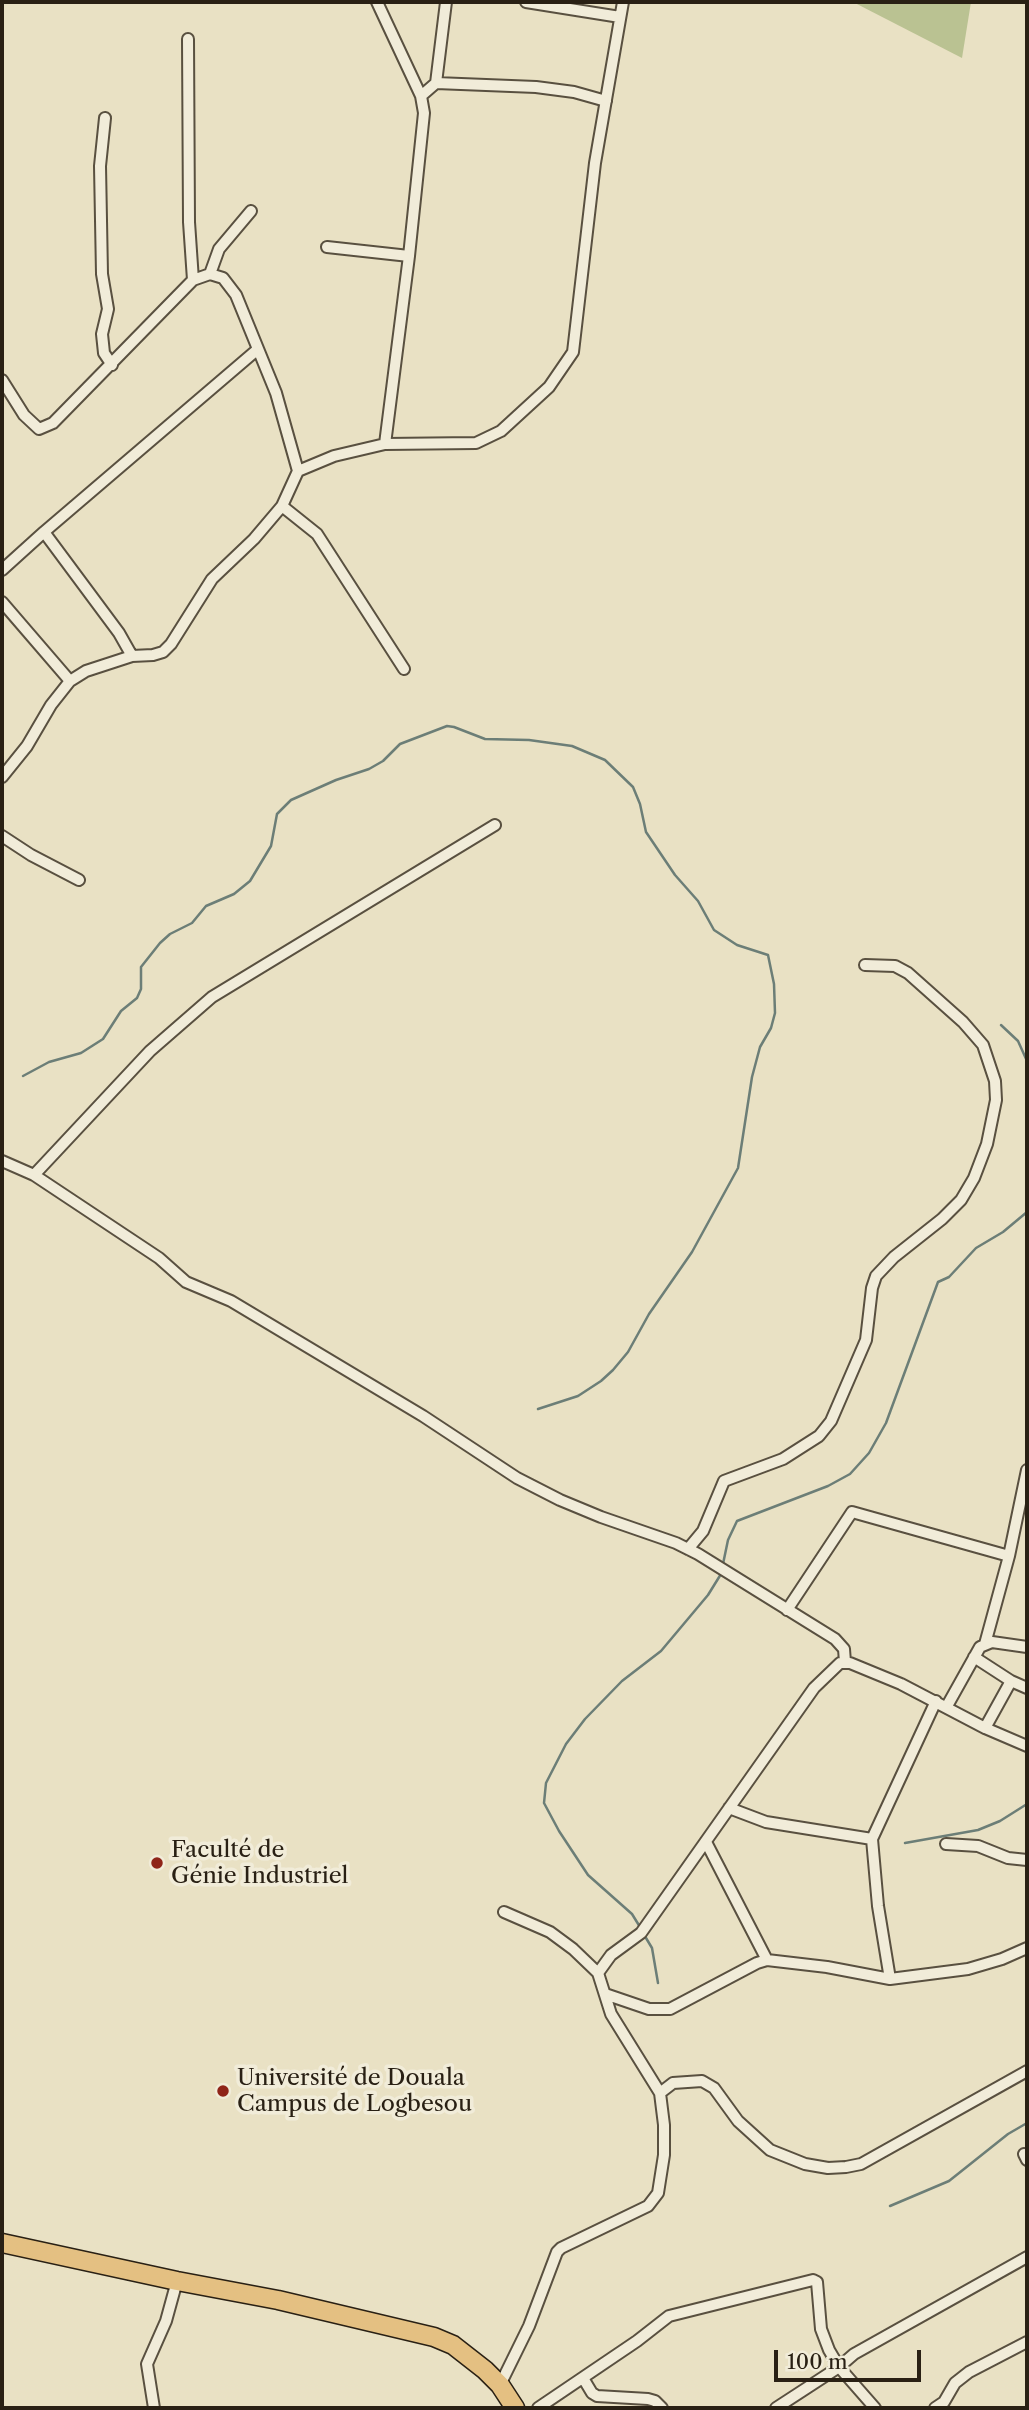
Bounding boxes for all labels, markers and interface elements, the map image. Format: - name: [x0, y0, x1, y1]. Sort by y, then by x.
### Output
- place label: Faculté de Génie Industriel: [171, 1836, 348, 1890]
- marker: Faculté de Génie Industriel: [149, 1855, 165, 1871]
- place label: Université de Douala Campus de Logbesou: [237, 2064, 472, 2118]
- marker: Université de Douala Campus de Logbesou: [215, 2083, 231, 2099]
- scale bar: [777, 2336, 924, 2380]
- text: 100 m: [787, 2349, 848, 2374]

